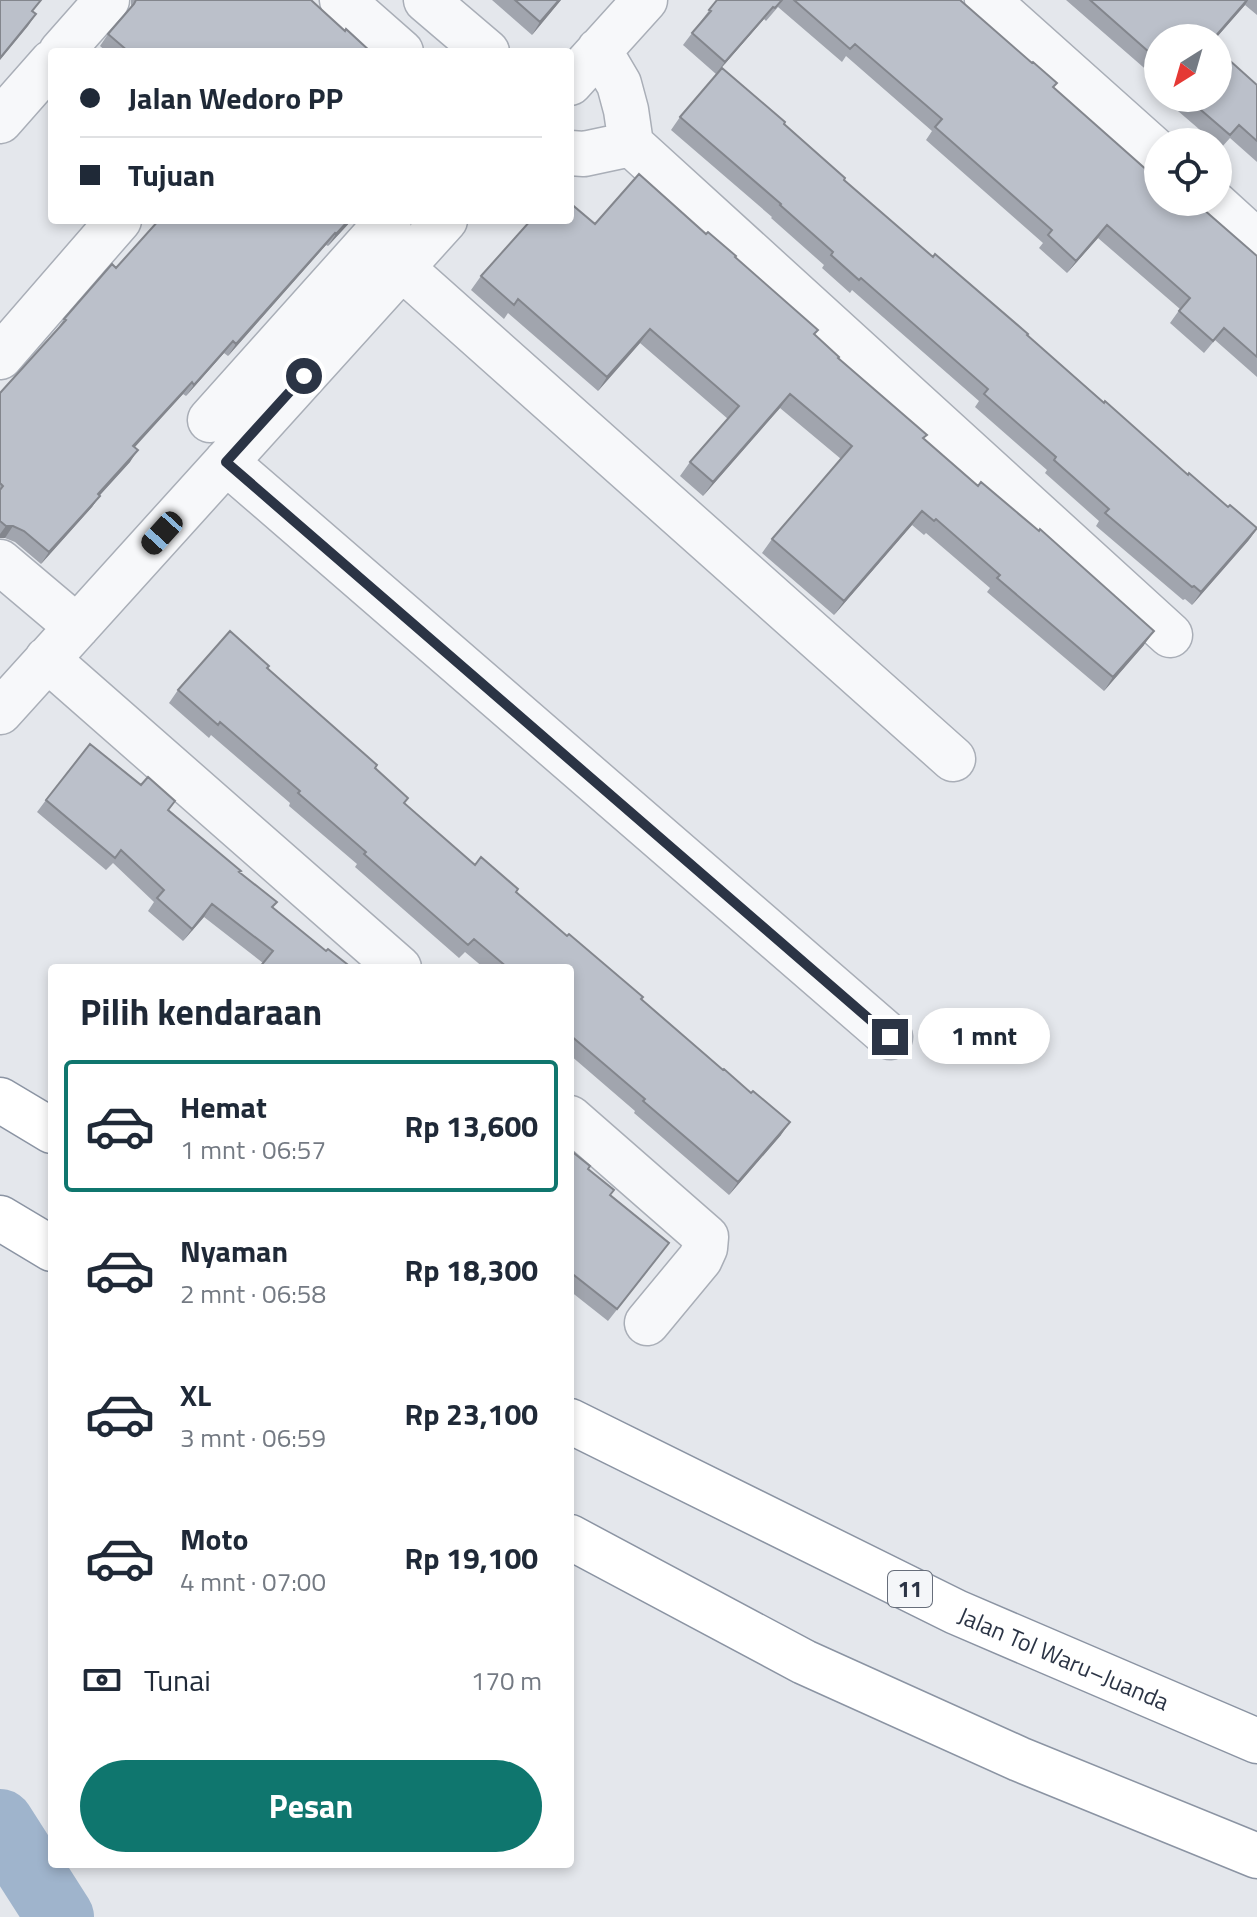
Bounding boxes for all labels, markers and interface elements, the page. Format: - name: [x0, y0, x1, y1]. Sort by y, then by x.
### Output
- north arrow: [1144, 24, 1232, 112]
- map controls: [1144, 24, 1232, 216]
- text: Jalan Wedoro PP: [128, 75, 343, 121]
- button: locate: [1144, 128, 1232, 216]
- text: Tujuan: [128, 152, 215, 198]
- route start: [286, 358, 322, 394]
- car: [137, 507, 187, 559]
- text: Pilih kendaraan: [80, 984, 322, 1039]
- callout: 1 mnt: [918, 1009, 1050, 1065]
- text: 1 mnt: [951, 1016, 1017, 1055]
- route end: [872, 1019, 908, 1055]
- text: Hemat: [180, 1084, 267, 1130]
- icon: car: [84, 1090, 156, 1162]
- text: Rp 13,600: [405, 1103, 538, 1149]
- text: 1 mnt · 06:57: [180, 1130, 326, 1169]
- text: Nyaman: [180, 1228, 288, 1274]
- icon: car: [84, 1234, 156, 1306]
- text: Rp 18,300: [405, 1247, 538, 1293]
- text: 2 mnt · 06:58: [180, 1274, 326, 1313]
- text: XL: [180, 1372, 211, 1418]
- icon: car: [84, 1378, 156, 1450]
- text: Rp 23,100: [405, 1391, 538, 1437]
- text: 3 mnt · 06:59: [180, 1418, 326, 1457]
- text: Moto: [180, 1516, 248, 1562]
- icon: car: [84, 1522, 156, 1594]
- text: Rp 19,100: [405, 1535, 538, 1581]
- text: 4 mnt · 07:00: [180, 1562, 326, 1601]
- road number: 11: [888, 1571, 932, 1607]
- street label: Jalan Tol Waru–Juanda: [953, 1597, 1175, 1719]
- text: Tunai: [144, 1657, 211, 1703]
- icon: cash: [80, 1658, 124, 1702]
- text: 170 m: [471, 1661, 542, 1700]
- button: Pesan: [80, 1760, 542, 1852]

